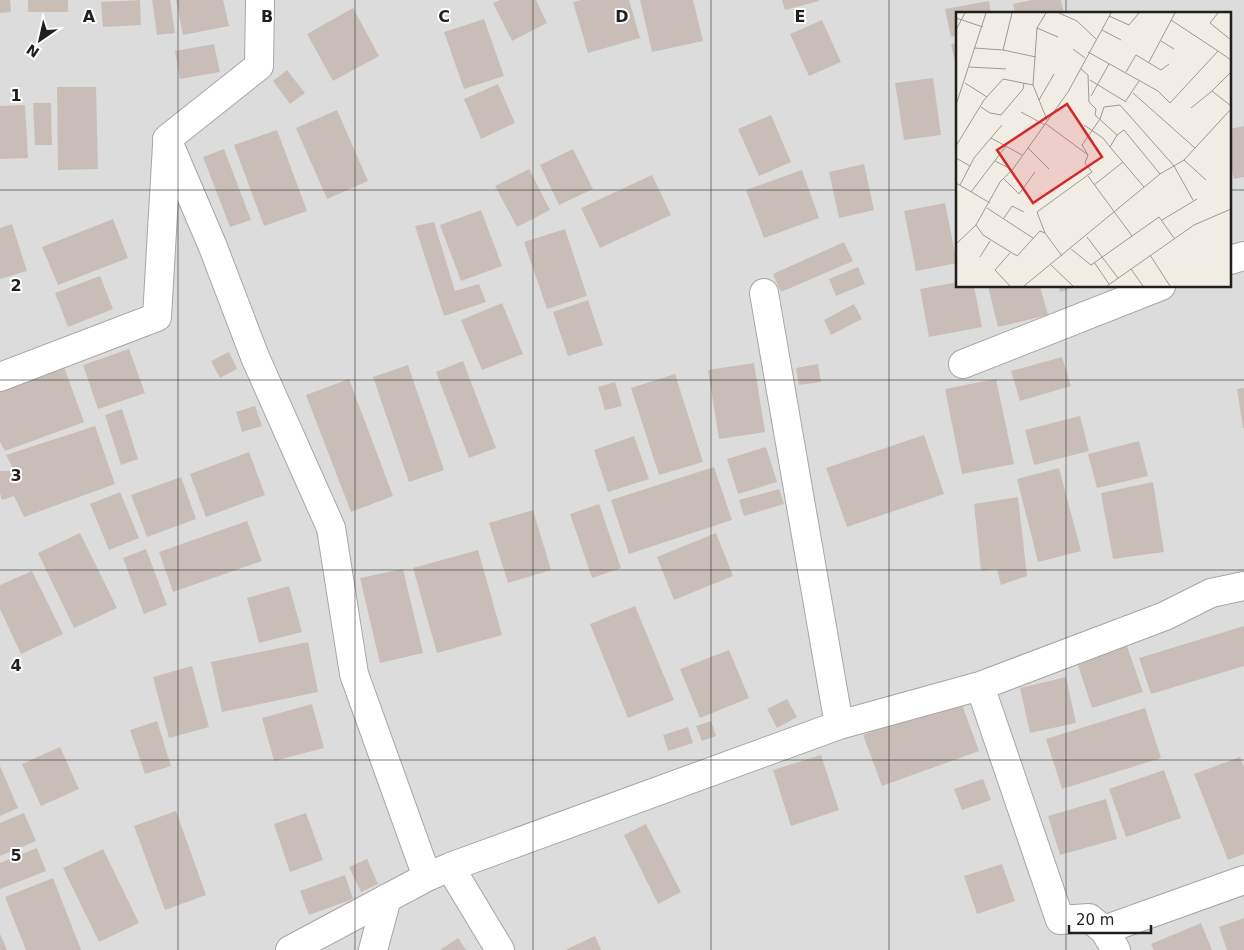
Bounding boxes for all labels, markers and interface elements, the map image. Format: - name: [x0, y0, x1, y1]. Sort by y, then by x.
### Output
- text: A: [83, 7, 96, 26]
- text: B: [261, 7, 273, 26]
- text: C: [438, 7, 450, 26]
- text: D: [615, 7, 629, 26]
- text: E: [795, 7, 805, 26]
- inset map: [956, 12, 1232, 288]
- north arrow: [15, 15, 65, 65]
- text: N: [23, 41, 42, 61]
- text: 1: [10, 86, 22, 105]
- text: 2: [10, 276, 22, 295]
- text: 3: [10, 466, 22, 485]
- text: 4: [10, 656, 22, 675]
- text: 5: [10, 846, 22, 865]
- scale bar: [1069, 902, 1152, 934]
- text: 20 m: [1076, 911, 1114, 929]

